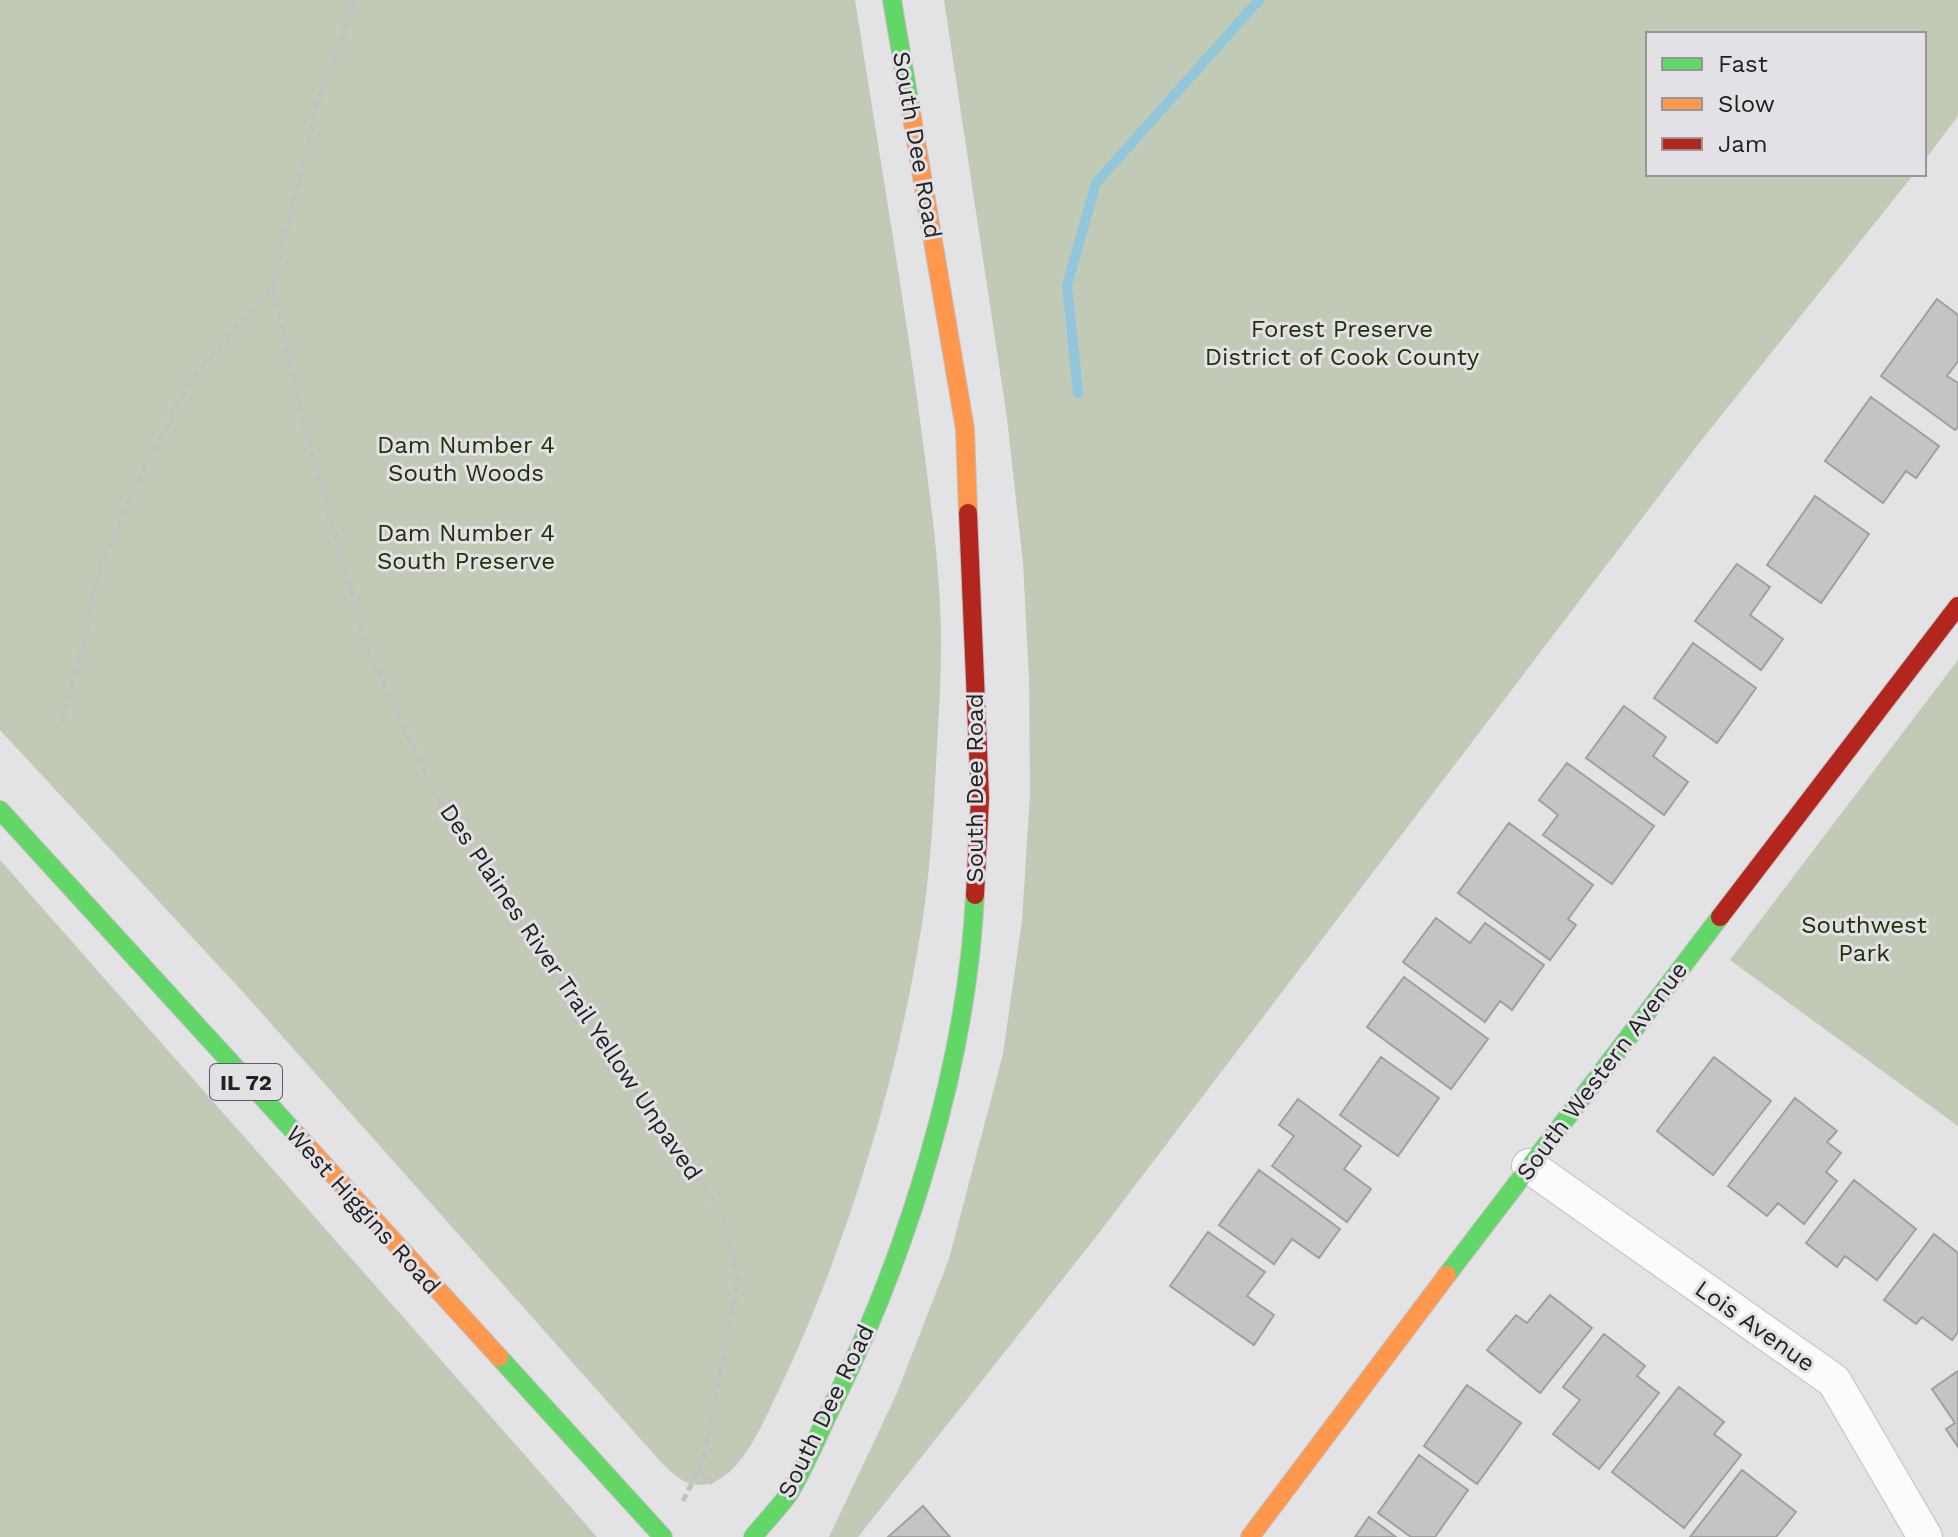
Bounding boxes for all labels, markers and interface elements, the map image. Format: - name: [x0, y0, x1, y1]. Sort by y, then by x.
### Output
- legend: [1646, 32, 1926, 176]
- street label: South Dee Road: [887, 49, 947, 241]
- text: Fast: [1718, 50, 1768, 78]
- text: Slow: [1718, 90, 1775, 118]
- text: Jam: [1718, 130, 1768, 158]
- park label: Forest Preserve District of Cook County: [1205, 315, 1480, 371]
- park label: Dam Number 4 South Woods: [377, 431, 555, 487]
- park label: Dam Number 4 South Preserve: [377, 519, 555, 575]
- street label: South Dee Road: [961, 693, 989, 883]
- street label: Des Plaines River Trail Yellow Unpaved: [434, 798, 708, 1186]
- park label: Southwest Park: [1801, 911, 1927, 967]
- street label: South Western Avenue: [1511, 956, 1693, 1186]
- road number: IL 72: [210, 1064, 282, 1100]
- street label: West Higgins Road: [280, 1120, 446, 1300]
- street label: Lois Avenue: [1690, 1275, 1820, 1377]
- street label: South Dee Road: [772, 1320, 880, 1502]

